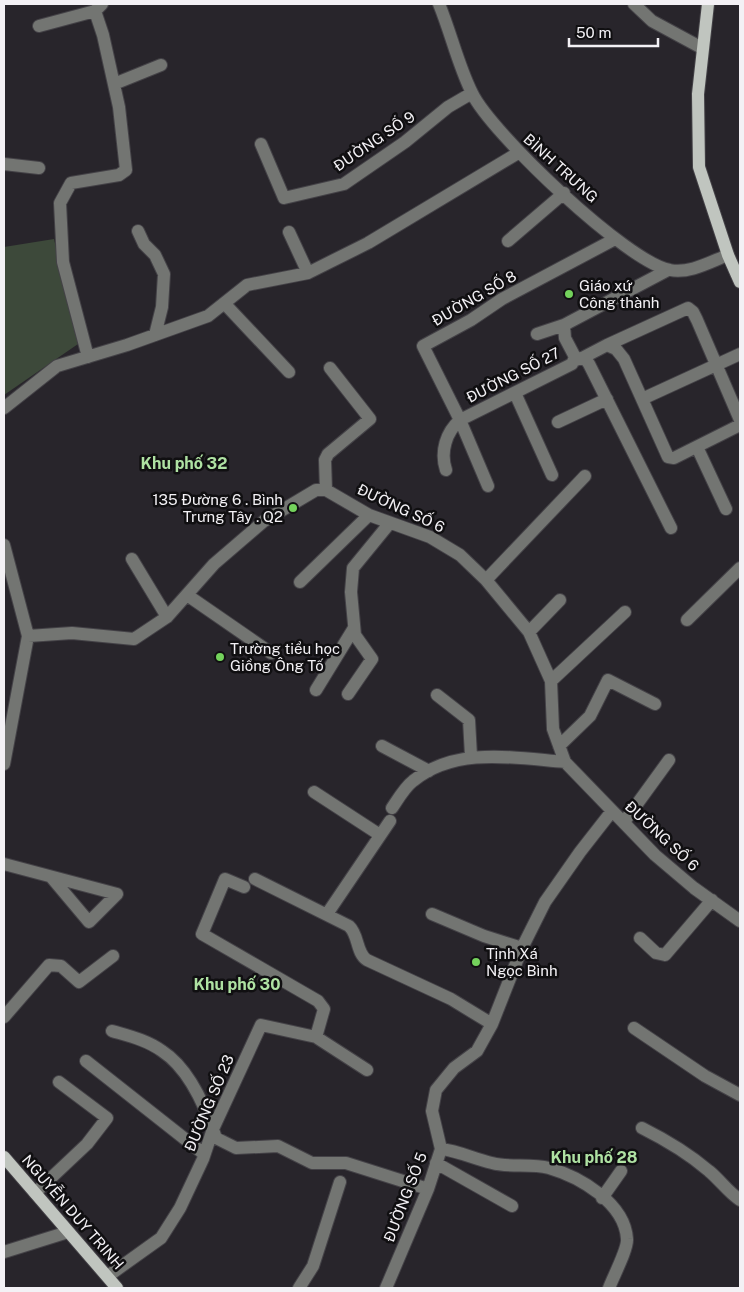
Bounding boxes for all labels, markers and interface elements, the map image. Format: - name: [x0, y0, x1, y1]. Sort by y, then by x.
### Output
- scale bar: [569, 15, 658, 47]
- text: 50 m: [576, 24, 611, 41]
- street label: ĐƯỜNG SỐ 9: [329, 106, 418, 174]
- street label: BÌNH TRƯNG: [520, 130, 602, 206]
- street label: ĐƯỜNG SỐ 8: [428, 265, 519, 329]
- place label: Giáo xứ Công thành: [579, 277, 659, 311]
- marker: Giáo xứ Công thành: [563, 288, 575, 300]
- street label: ĐƯỜNG SỐ 27: [462, 342, 563, 406]
- district label: Khu phố 32: [141, 454, 227, 473]
- street label: ĐƯỜNG SỐ 6: [355, 479, 448, 536]
- place label: 135 Đường 6 . Bình Trưng Tây . Q2: [152, 491, 283, 525]
- marker: 135 Đường 6 . Bình Trưng Tây . Q2: [287, 502, 299, 514]
- place label: Trường tiểu học Giồng Ông Tố: [230, 640, 340, 674]
- marker: Trường tiểu học Giồng Ông Tố: [214, 651, 226, 663]
- street label: ĐƯỜNG SỐ 6: [622, 796, 704, 874]
- place label: Tịnh Xá Ngọc Bình: [486, 945, 558, 979]
- marker: Tịnh Xá Ngọc Bình: [470, 956, 482, 968]
- district label: Khu phố 30: [194, 975, 280, 994]
- street label: ĐƯỜNG SỐ 23: [179, 1051, 237, 1154]
- district label: Khu phố 28: [551, 1148, 638, 1167]
- street label: ĐƯỜNG SỐ 5: [378, 1149, 430, 1244]
- street label: NGUYỄN DUY TRINH: [19, 1150, 129, 1273]

